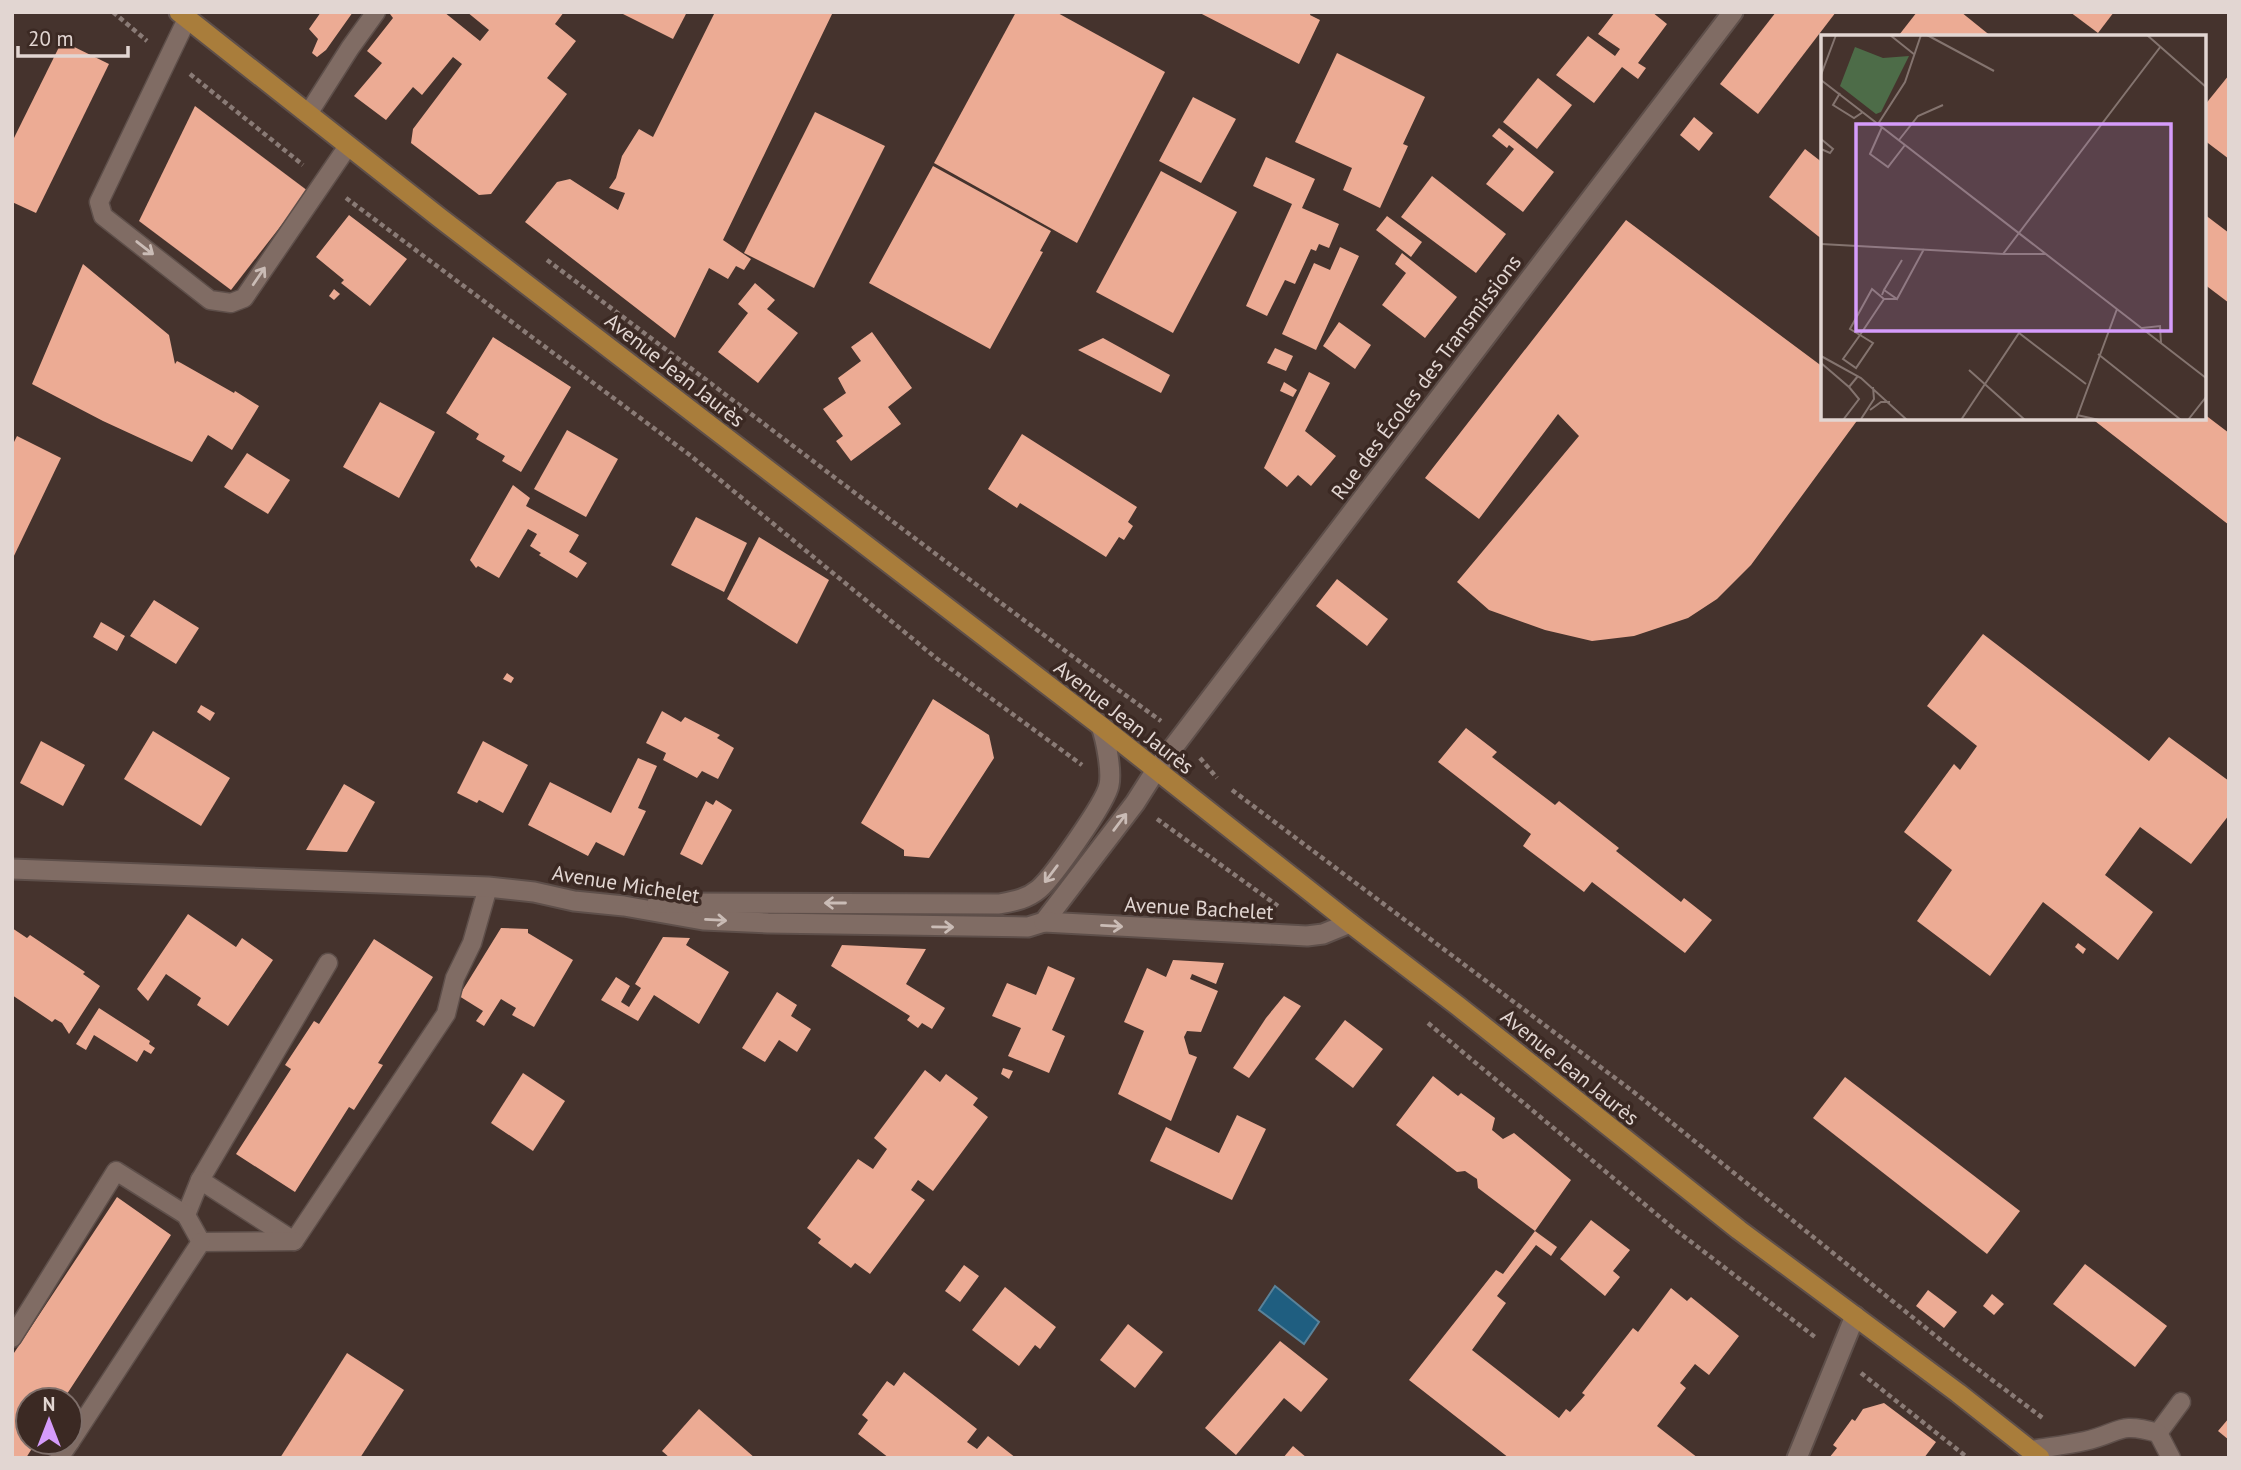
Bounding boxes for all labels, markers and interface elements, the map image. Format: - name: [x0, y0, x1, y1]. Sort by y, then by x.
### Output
- scale bar: [18, 14, 128, 58]
- text: 20 m: [28, 25, 74, 52]
- inset map: [1821, 35, 2206, 420]
- one-way arrow: [135, 240, 153, 255]
- street label: Rue des Écoles des Transmissions: [1325, 249, 1527, 505]
- one-way arrow: [252, 267, 266, 286]
- street label: Avenue Jean Jaurès: [600, 307, 750, 433]
- street label: Avenue Jean Jaurès: [1049, 654, 1199, 780]
- one-way arrow: [1113, 813, 1128, 831]
- street label: Avenue Michelet: [550, 859, 702, 909]
- one-way arrow: [1044, 864, 1058, 883]
- street label: Avenue Bachelet: [1124, 891, 1274, 925]
- one-way arrow: [823, 896, 846, 910]
- one-way arrow: [704, 914, 727, 927]
- one-way arrow: [931, 920, 954, 933]
- one-way arrow: [1100, 920, 1123, 933]
- street label: Avenue Jean Jaurès: [1495, 1003, 1645, 1131]
- north arrow: [14, 1386, 84, 1456]
- text: N: [43, 1392, 55, 1416]

